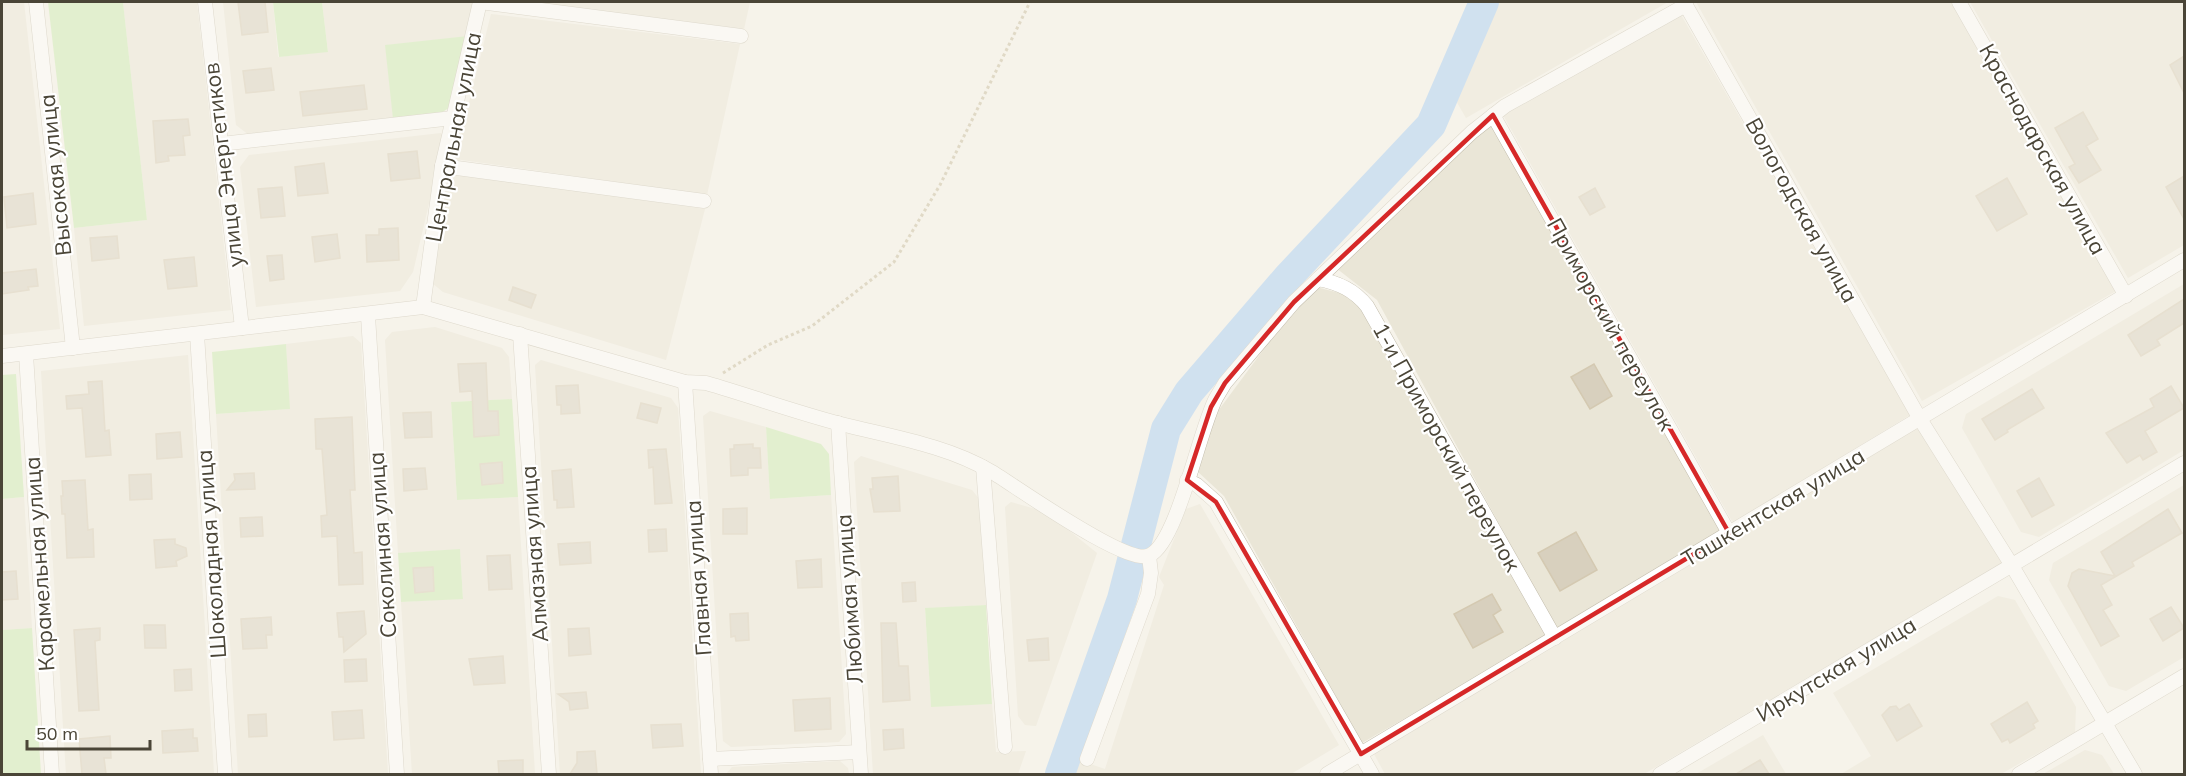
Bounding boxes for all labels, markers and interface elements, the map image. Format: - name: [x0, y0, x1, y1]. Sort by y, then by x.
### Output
- street label: Центральная улица: [419, 30, 487, 244]
- street label: Краснодарская улица: [1973, 39, 2113, 259]
- street label: улица Энергетиков: [197, 61, 249, 269]
- street label: Высокая улица: [33, 93, 77, 257]
- street label: Вологодская улица: [1739, 112, 1865, 308]
- street label: Приморский переулок: [1541, 213, 1681, 435]
- street label: 1-и Приморский переулок: [1367, 318, 1527, 576]
- street label: Ташкентская улица: [1676, 441, 1870, 573]
- street label: Шоколадная улица: [190, 449, 232, 659]
- street label: Соколиная улица: [362, 451, 402, 639]
- street label: Карамельная улица: [18, 456, 60, 672]
- street label: Алмазная улица: [514, 465, 554, 643]
- street label: Главная улица: [679, 499, 717, 657]
- street label: Любимая улица: [829, 513, 869, 685]
- street label: Иркутская улица: [1751, 610, 1921, 728]
- scale bar: [27, 713, 150, 751]
- text: 50 m: [36, 722, 78, 745]

